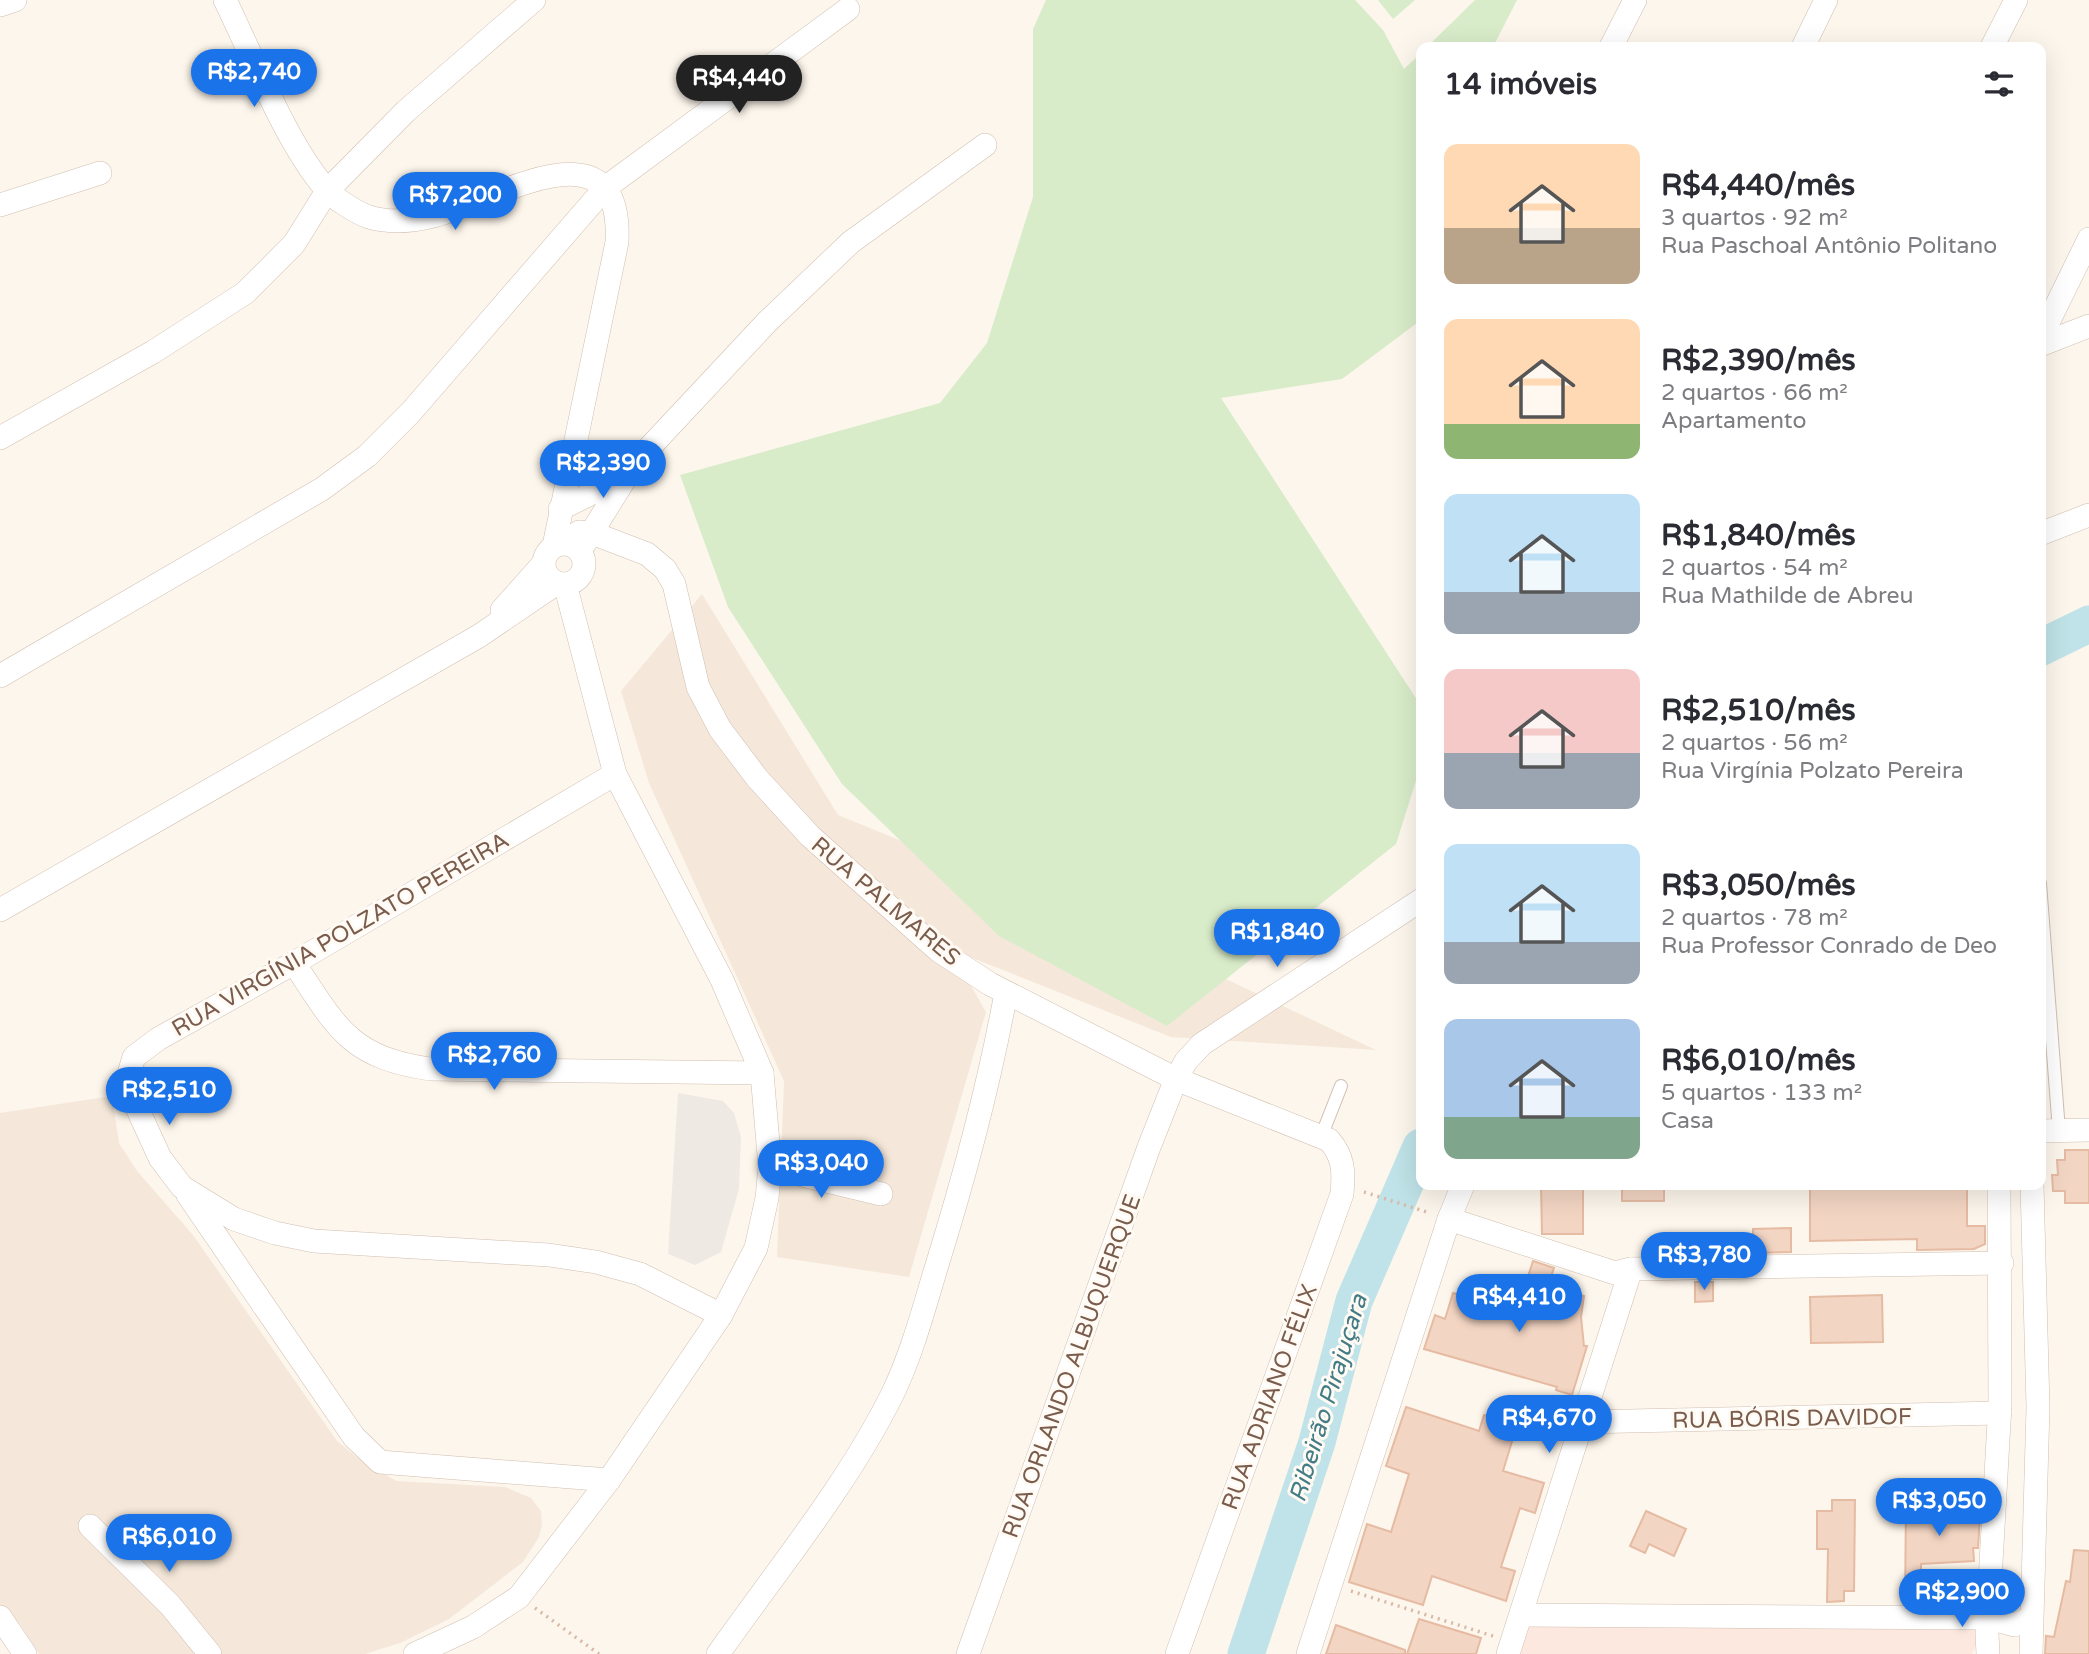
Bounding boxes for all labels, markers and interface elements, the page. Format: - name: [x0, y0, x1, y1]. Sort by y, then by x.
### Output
- pin: R$2,740: [189, 50, 319, 109]
- pin: R$4,440: [674, 55, 804, 115]
- text: R$2,740: [207, 58, 301, 86]
- text: R$4,440: [692, 64, 786, 92]
- icon: filters: [1980, 65, 2018, 103]
- text: 14 imóveis: [1444, 66, 1597, 103]
- text: R$4,440/mês: [1661, 167, 1855, 204]
- icon: home: [1500, 172, 1584, 256]
- pin: R$7,200: [390, 173, 520, 232]
- text: R$7,200: [408, 181, 502, 209]
- text: 3 quartos · 92 m²: [1661, 204, 1848, 232]
- text: Rua Paschoal Antônio Politano: [1661, 232, 1997, 260]
- text: R$2,390/mês: [1661, 342, 1856, 379]
- icon: home: [1500, 347, 1584, 431]
- text: 2 quartos · 66 m²: [1661, 379, 1848, 407]
- text: Apartamento: [1661, 407, 1806, 435]
- pin: R$2,390: [538, 440, 668, 500]
- text: R$2,390: [556, 449, 650, 477]
- text: R$1,840/mês: [1661, 517, 1856, 554]
- icon: home: [1500, 522, 1584, 606]
- text: 2 quartos · 54 m²: [1661, 554, 1848, 582]
- text: Rua Mathilde de Abreu: [1661, 582, 1913, 610]
- text: R$2,510/mês: [1661, 692, 1856, 729]
- icon: home: [1500, 697, 1584, 781]
- text: 2 quartos · 56 m²: [1661, 729, 1848, 757]
- text: Rua Virgínia Polzato Pereira: [1661, 757, 1964, 785]
- street label: RUA VIRGÍNIA POLZATO PEREIRA: [167, 827, 514, 1043]
- street label: RUA PALMARES: [805, 831, 966, 972]
- text: R$3,050/mês: [1661, 867, 1856, 904]
- icon: home: [1500, 872, 1584, 956]
- text: 2 quartos · 78 m²: [1661, 904, 1848, 932]
- pin: R$1,840: [1212, 909, 1342, 969]
- text: R$1,840: [1230, 918, 1324, 946]
- text: Rua Professor Conrado de Deo: [1661, 932, 1997, 960]
- pin: R$2,760: [429, 1032, 559, 1092]
- text: R$2,760: [447, 1041, 541, 1069]
- text: R$6,010/mês: [1661, 1042, 1856, 1079]
- icon: home: [1500, 1047, 1584, 1131]
- pin: R$2,510: [104, 1068, 234, 1127]
- text: R$2,510: [122, 1076, 216, 1104]
- text: 5 quartos · 133 m²: [1661, 1079, 1862, 1107]
- text: Casa: [1661, 1107, 1714, 1135]
- pin: R$3,040: [756, 1140, 886, 1200]
- text: R$3,040: [774, 1149, 868, 1177]
- street label: RUA ORLANDO ALBUQUERQUE: [997, 1191, 1147, 1542]
- pin: R$3,780: [1639, 1232, 1769, 1292]
- text: R$3,780: [1657, 1241, 1751, 1269]
- pin: R$4,410: [1454, 1274, 1584, 1334]
- street label: RUA ADRIANO FÉLIX: [1216, 1281, 1324, 1514]
- text: R$4,410: [1472, 1283, 1566, 1311]
- water label: Ribeirão Pirajuçara: [1283, 1290, 1374, 1505]
- pin: R$4,670: [1484, 1396, 1614, 1455]
- street label: RUA BÓRIS DAVIDOF: [1672, 1403, 1912, 1435]
- text: R$4,670: [1502, 1404, 1596, 1432]
- pin: R$3,050: [1874, 1478, 2004, 1538]
- text: R$3,050: [1892, 1487, 1986, 1515]
- pin: R$6,010: [104, 1514, 234, 1574]
- text: R$6,010: [122, 1523, 216, 1551]
- pin: R$2,900: [1897, 1570, 2027, 1629]
- text: R$2,900: [1915, 1578, 2009, 1606]

